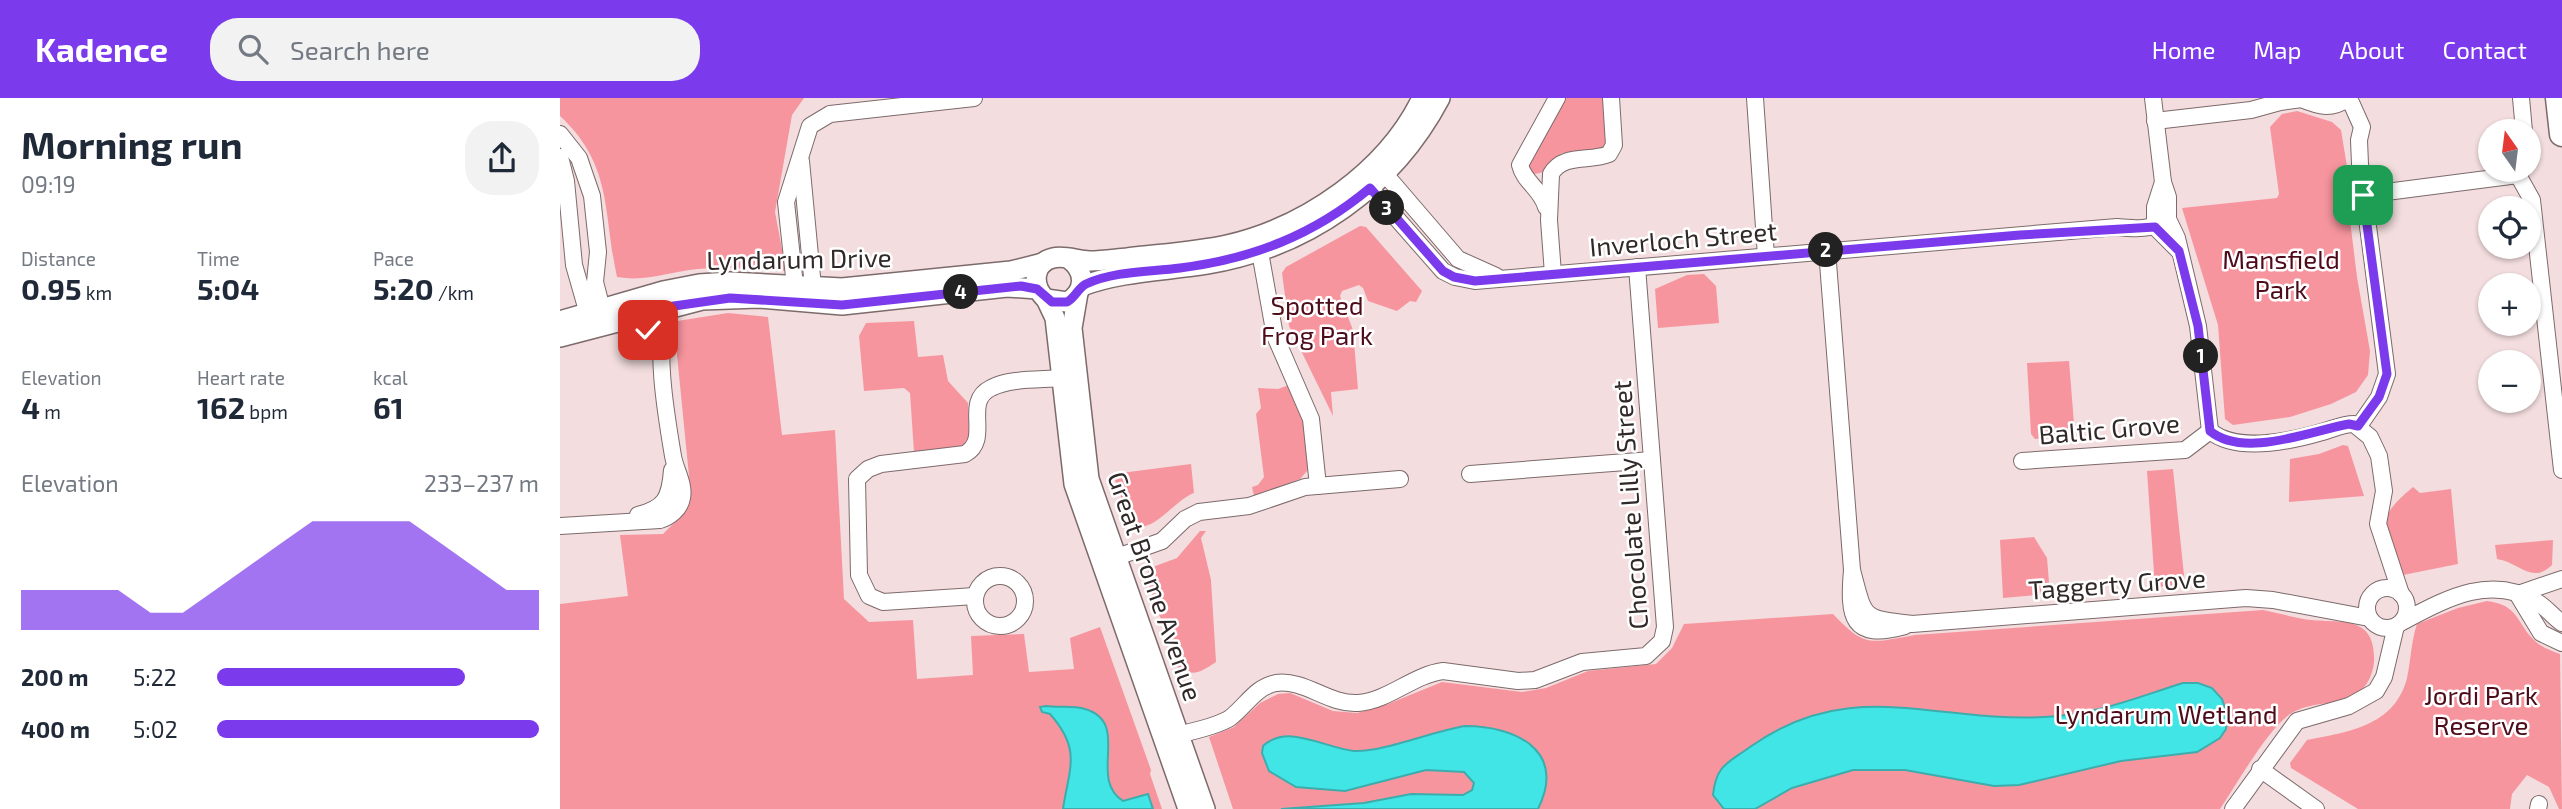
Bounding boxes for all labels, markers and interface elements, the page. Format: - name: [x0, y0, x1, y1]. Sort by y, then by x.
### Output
- search box: [210, 18, 700, 81]
- text: Kadence: [35, 29, 168, 69]
- icon: search: [234, 30, 272, 68]
- text: Search here: [290, 34, 430, 65]
- text: Home: [2152, 35, 2215, 64]
- text: Map: [2253, 35, 2301, 64]
- text: About: [2339, 35, 2405, 64]
- text: Contact: [2443, 35, 2527, 64]
- north arrow: [2478, 119, 2541, 182]
- map controls: [2478, 119, 2541, 413]
- text: Morning run: [21, 121, 242, 167]
- button: share: [465, 121, 539, 195]
- pin: [2333, 165, 2393, 225]
- text: 09:19: [21, 170, 76, 198]
- icon: arrive: [2344, 176, 2382, 214]
- pin: 3: [1370, 190, 1404, 226]
- text: 3: [1381, 196, 1392, 219]
- button: locate: [2478, 196, 2541, 259]
- street label: Inverloch Street: [1588, 214, 1778, 262]
- pin: 2: [1808, 232, 1844, 268]
- text: 2: [1820, 238, 1831, 261]
- street label: Lyndarum Drive: [706, 241, 892, 275]
- park label: Mansfield Park: [2222, 243, 2340, 304]
- text: Distance: [21, 247, 96, 270]
- text: Time: [197, 247, 240, 270]
- text: Pace: [373, 247, 414, 270]
- text: 0.95: [21, 270, 82, 306]
- text: 5:04: [197, 270, 259, 306]
- text: 5:20: [373, 270, 434, 306]
- button: +: [2478, 273, 2541, 336]
- pin: 4: [944, 274, 978, 310]
- text: 4: [954, 280, 967, 303]
- text: km: [82, 281, 112, 304]
- text: /km: [434, 281, 474, 304]
- park label: Spotted Frog Park: [1261, 289, 1373, 350]
- pin: [618, 300, 678, 360]
- icon: check: [629, 311, 667, 349]
- pin: 1: [2184, 338, 2218, 374]
- text: 1: [2196, 344, 2205, 367]
- button: −: [2478, 350, 2541, 413]
- text: Elevation: [21, 366, 102, 389]
- text: Heart rate: [197, 366, 285, 389]
- text: kcal: [373, 366, 408, 389]
- street label: Chocolate Lilly Street: [1605, 379, 1653, 631]
- text: 4: [21, 389, 40, 425]
- text: 162: [197, 389, 245, 425]
- text: 61: [373, 389, 404, 425]
- text: m: [40, 400, 61, 423]
- text: bpm: [245, 400, 288, 423]
- street label: Baltic Grove: [2037, 406, 2181, 450]
- street label: Great Brome Avenue: [1102, 467, 1210, 705]
- text: Elevation: [21, 469, 119, 497]
- text: 233–237 m: [424, 469, 539, 497]
- street label: Taggerty Grove: [2027, 561, 2207, 605]
- text: 200 m: [21, 663, 89, 691]
- text: 5:22: [133, 663, 177, 691]
- park label: Jordi Park Reserve: [2424, 679, 2538, 740]
- park label: Lyndarum Wetland: [2054, 698, 2278, 729]
- text: 400 m: [21, 715, 90, 743]
- text: 5:02: [133, 715, 178, 743]

